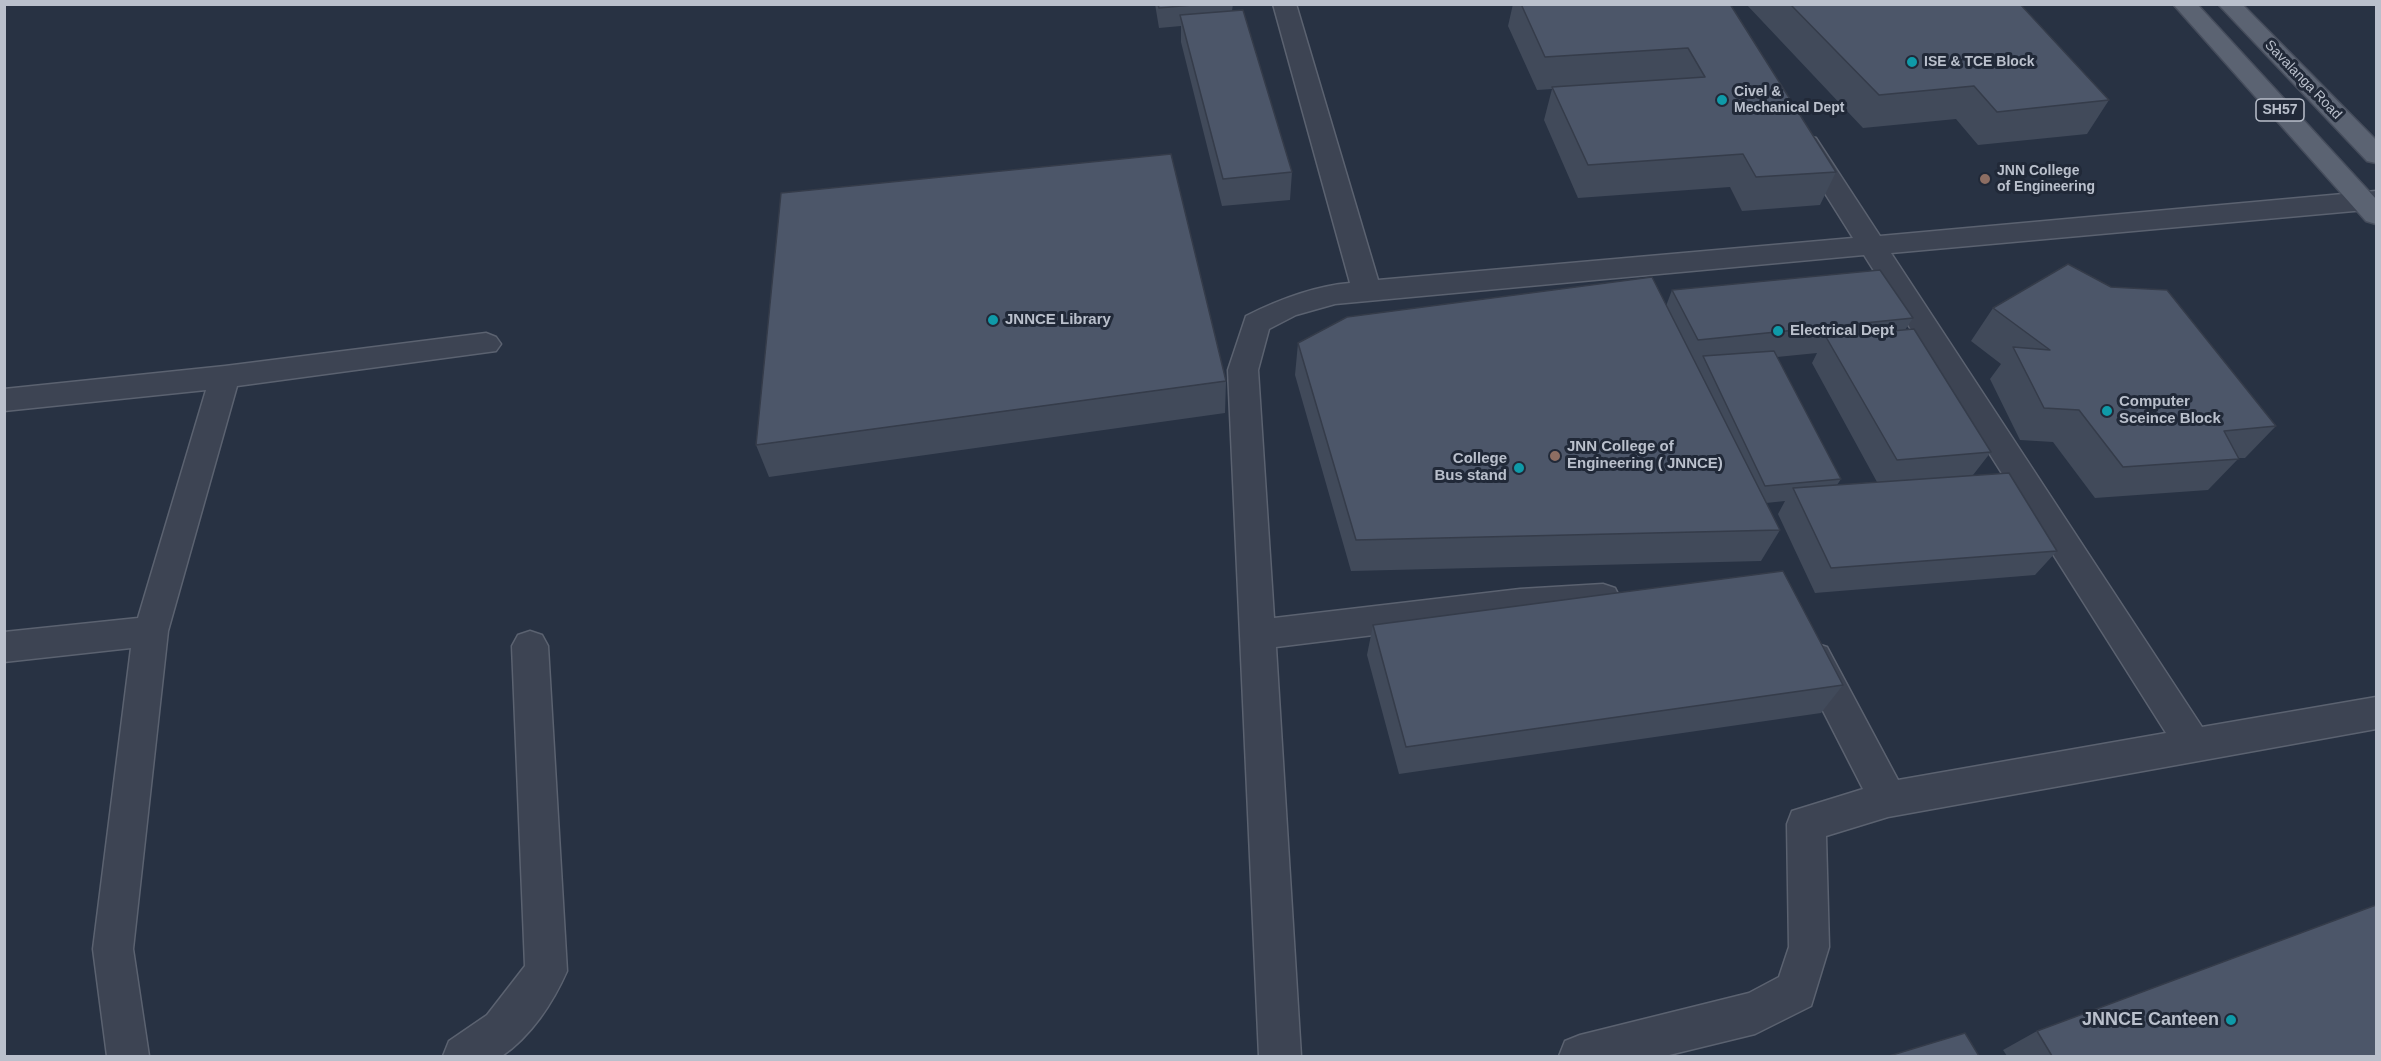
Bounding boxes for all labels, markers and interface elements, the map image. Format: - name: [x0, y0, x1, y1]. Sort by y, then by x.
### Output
- street label: Savalanga Road: [2261, 37, 2345, 123]
- place label: ISE & TCE Block: [1924, 54, 2034, 70]
- marker: ISE & TCE Block: [1905, 55, 1919, 69]
- place label: Civel & Mechanical Dept: [1734, 84, 1844, 116]
- marker: Civel & Mechanical Dept: [1715, 93, 1729, 107]
- road number: SH57: [2256, 99, 2304, 121]
- place label: JNN College of Engineering: [1997, 163, 2095, 196]
- marker: JNN College of Engineering: [1978, 172, 1992, 186]
- place label: JNNCE Library: [1005, 311, 1111, 329]
- marker: JNNCE Library: [986, 313, 1000, 327]
- place label: Electrical Dept: [1790, 322, 1894, 340]
- marker: Electrical Dept: [1771, 324, 1785, 338]
- place label: Computer Sceince Block: [2119, 393, 2221, 428]
- marker: Computer Sceince Block: [2100, 404, 2114, 418]
- place label: JNN College of Engineering ( JNNCE): [1567, 438, 1723, 473]
- marker: JNN College of Engineering ( JNNCE): [1548, 449, 1562, 463]
- place label: College Bus stand: [1434, 450, 1507, 485]
- marker: College Bus stand: [1512, 461, 1526, 475]
- place label: JNNCE Canteen: [2082, 1009, 2219, 1031]
- marker: JNNCE Canteen: [2224, 1013, 2238, 1027]

